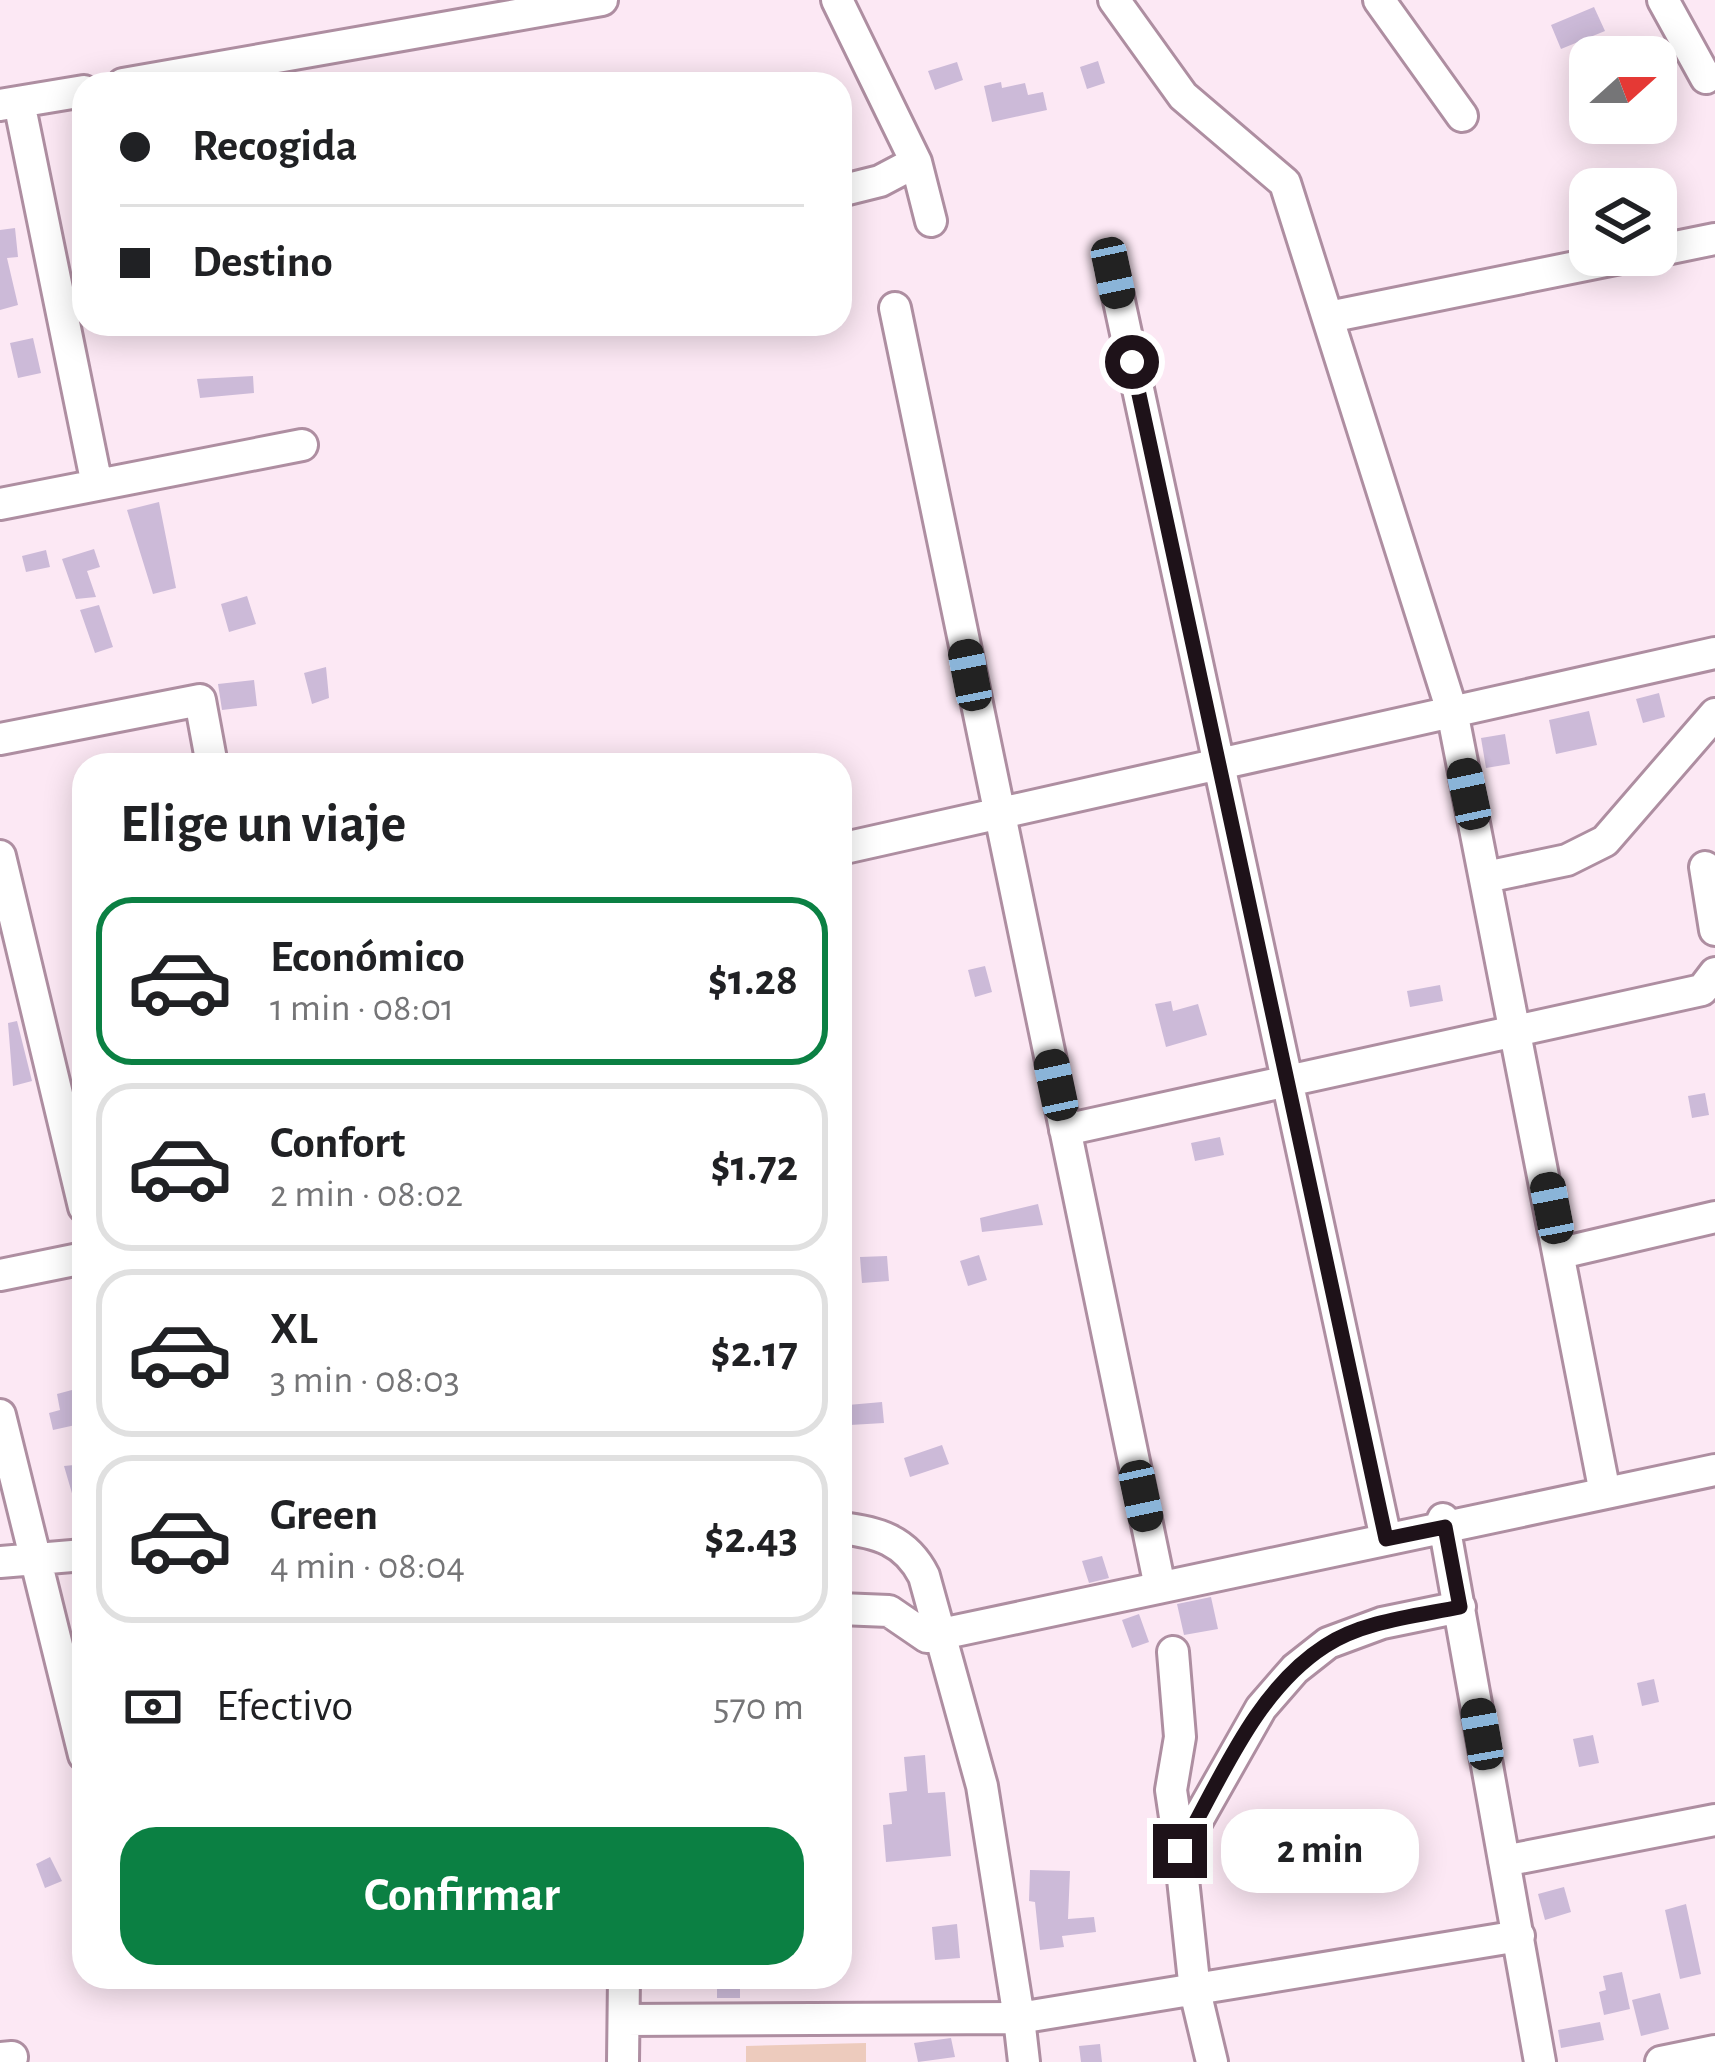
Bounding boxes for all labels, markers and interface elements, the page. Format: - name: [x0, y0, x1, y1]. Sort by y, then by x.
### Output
- north arrow: [1569, 36, 1677, 144]
- map controls: [1569, 36, 1677, 276]
- text: Recogida: [192, 124, 357, 169]
- button: layers: [1569, 168, 1677, 276]
- car: [1088, 234, 1138, 312]
- text: Destino: [192, 240, 333, 285]
- route start: [1105, 335, 1159, 389]
- car: [945, 636, 995, 714]
- car: [1444, 755, 1494, 833]
- text: Elige un viaje: [120, 798, 406, 852]
- icon: car: [126, 927, 234, 1035]
- text: Económico: [270, 935, 465, 980]
- text: $1.28: [708, 958, 798, 1003]
- text: 1 min · 08:01: [270, 989, 454, 1028]
- car: [1031, 1046, 1081, 1124]
- icon: car: [126, 1113, 234, 1221]
- text: Confort: [270, 1121, 405, 1166]
- text: $1.72: [711, 1144, 798, 1189]
- car: [1527, 1169, 1577, 1247]
- text: 2 min · 08:02: [270, 1175, 463, 1214]
- icon: car: [126, 1299, 234, 1407]
- text: XL: [270, 1307, 318, 1352]
- text: $2.17: [711, 1330, 798, 1375]
- text: 3 min · 08:03: [270, 1361, 460, 1400]
- car: [1116, 1457, 1166, 1535]
- icon: car: [126, 1485, 234, 1593]
- text: Green: [270, 1493, 378, 1538]
- text: $2.43: [704, 1516, 798, 1561]
- text: 4 min · 08:04: [270, 1547, 465, 1586]
- icon: cash: [120, 1674, 186, 1740]
- text: Efectivo: [216, 1684, 353, 1729]
- text: 570 m: [713, 1688, 804, 1727]
- car: [1458, 1695, 1506, 1773]
- callout: 2 min: [1222, 1809, 1420, 1893]
- route end: [1153, 1824, 1207, 1878]
- button: Confirmar: [120, 1827, 804, 1965]
- text: 2 min: [1277, 1831, 1363, 1870]

